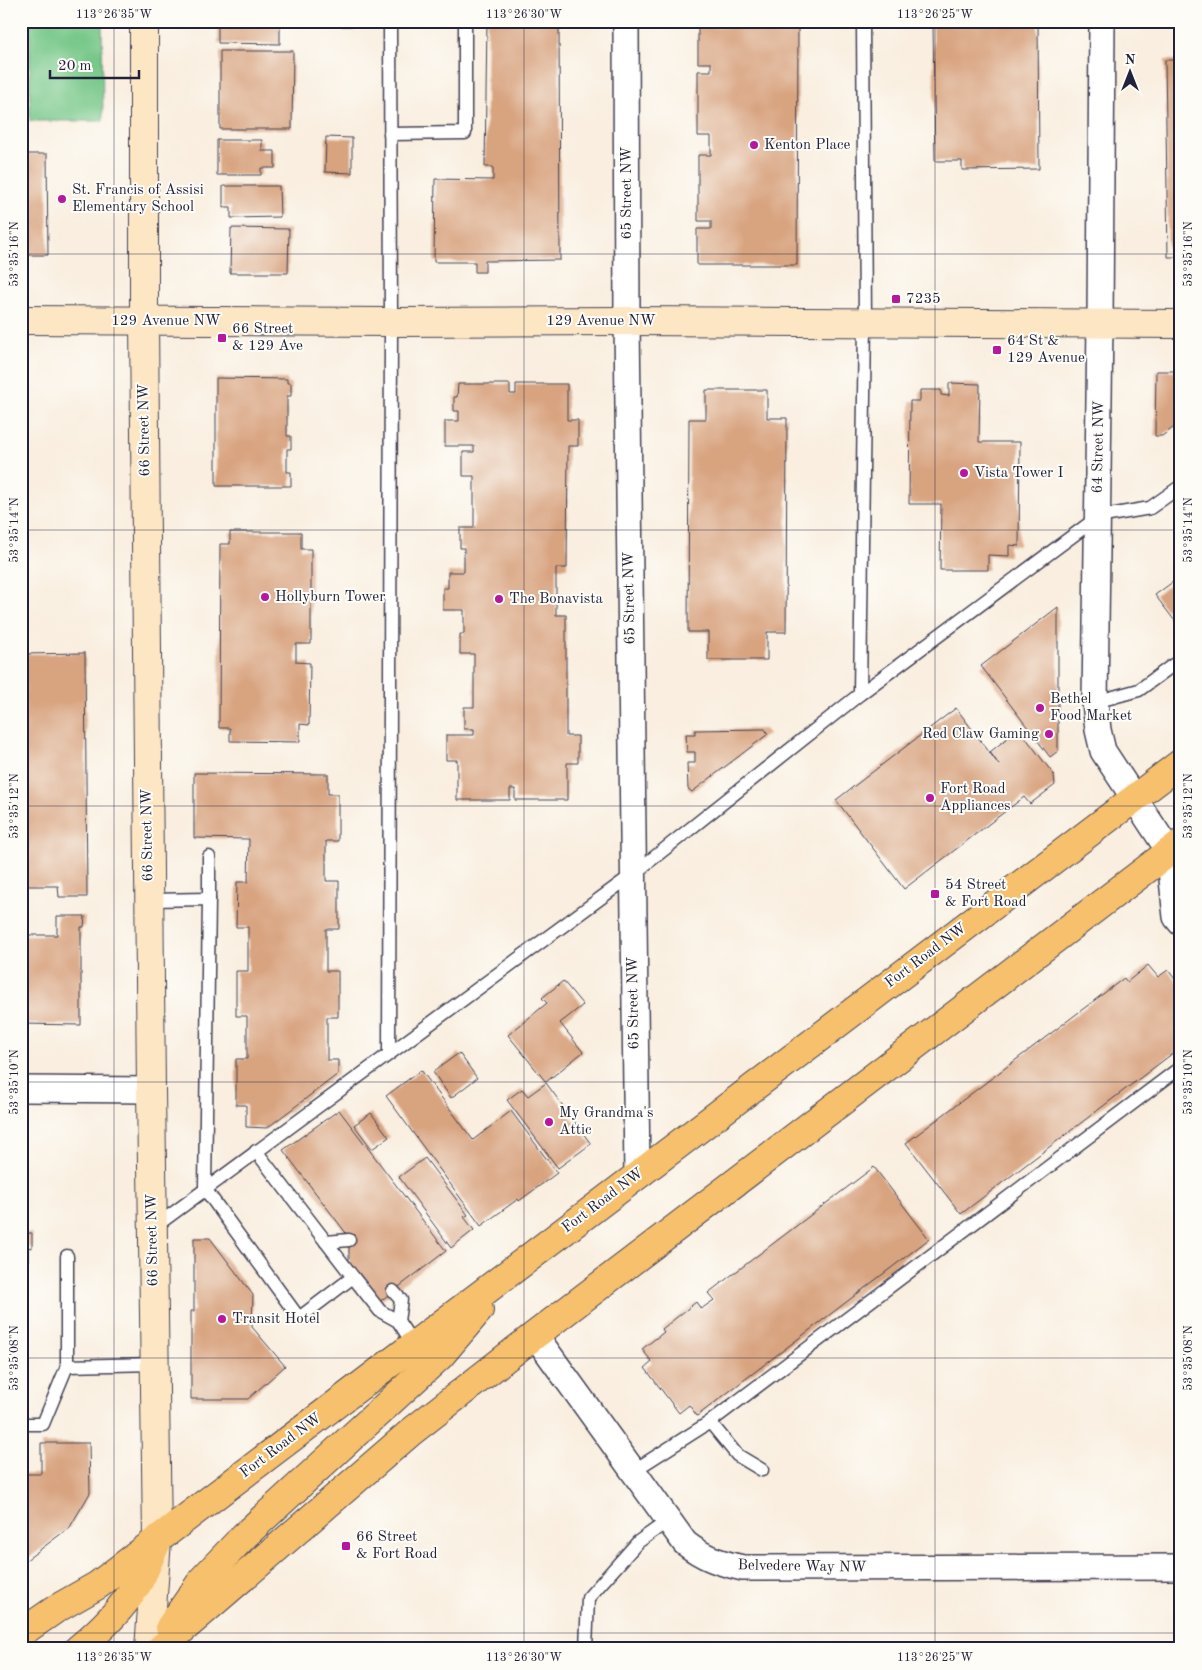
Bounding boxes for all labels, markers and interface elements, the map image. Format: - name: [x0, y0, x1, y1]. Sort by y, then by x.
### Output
- text: 113°26'35"W: [76, 8, 152, 21]
- text: 113°26'25"W: [897, 8, 973, 21]
- text: 113°26'30"W: [486, 9, 562, 21]
- scale bar: [50, 48, 139, 80]
- north arrow: [1104, 48, 1154, 98]
- text: N: [1125, 53, 1136, 67]
- text: 20 m: [58, 59, 92, 74]
- place label: Kenton Place: [764, 138, 851, 153]
- marker: Kenton Place: [748, 139, 760, 151]
- street label: 65 Street NW: [620, 146, 635, 240]
- place label: St. Francis of Assisi Elementary School: [72, 183, 204, 215]
- marker: St. Francis of Assisi Elementary School: [56, 193, 68, 205]
- text: 53°35'16"N: [8, 221, 21, 287]
- text: 53°35'16"N: [1182, 221, 1195, 287]
- place label: 7235: [906, 292, 941, 307]
- marker: 7235: [890, 293, 902, 305]
- street label: 129 Avenue NW: [111, 314, 221, 329]
- street label: 129 Avenue NW: [546, 314, 656, 329]
- place label: 66 Street & 129 Ave: [232, 322, 303, 354]
- marker: 66 Street & 129 Ave: [216, 332, 228, 344]
- place label: 64 St & 129 Avenue: [1007, 334, 1085, 366]
- marker: 64 St & 129 Avenue: [991, 344, 1003, 356]
- street label: 66 Street NW: [137, 383, 153, 477]
- street label: 64 Street NW: [1091, 400, 1107, 494]
- place label: Vista Tower I: [974, 466, 1063, 481]
- marker: Vista Tower I: [958, 467, 970, 479]
- text: 53°35'14"N: [8, 497, 21, 563]
- text: 53°35'14"N: [1182, 497, 1195, 563]
- street label: 65 Street NW: [622, 551, 638, 645]
- place label: Hollyburn Tower: [275, 590, 385, 605]
- marker: Hollyburn Tower: [259, 591, 271, 603]
- place label: The Bonavista: [509, 592, 604, 607]
- marker: The Bonavista: [493, 593, 505, 605]
- place label: Bethel Food Market: [1050, 692, 1132, 724]
- marker: Bethel Food Market: [1034, 702, 1046, 714]
- place label: Red Claw Gaming: [922, 727, 1039, 742]
- marker: Red Claw Gaming: [1043, 728, 1055, 740]
- text: 53°35'12"N: [8, 773, 21, 839]
- text: 53°35'12"N: [1182, 773, 1195, 839]
- place label: Fort Road Appliances: [940, 782, 1011, 814]
- street label: 66 Street NW: [140, 788, 156, 882]
- marker: Fort Road Appliances: [924, 792, 936, 804]
- place label: 54 Street & Fort Road: [945, 878, 1027, 910]
- marker: 54 Street & Fort Road: [929, 888, 941, 900]
- street label: Fort Road NW: [883, 921, 969, 991]
- street label: 65 Street NW: [626, 956, 642, 1050]
- text: 53°35'10"N: [8, 1049, 21, 1115]
- text: 53°35'10"N: [1182, 1049, 1195, 1115]
- place label: My Grandma's Attic: [559, 1106, 653, 1138]
- marker: My Grandma's Attic: [543, 1116, 555, 1128]
- street label: Fort Road NW: [560, 1166, 646, 1236]
- street label: 66 Street NW: [145, 1193, 161, 1287]
- place label: Transit Hotel: [232, 1312, 320, 1327]
- marker: Transit Hotel: [216, 1313, 228, 1325]
- text: 53°35'08"N: [8, 1325, 21, 1391]
- text: 53°35'08"N: [1182, 1325, 1195, 1391]
- street label: Fort Road NW: [238, 1411, 324, 1481]
- place label: 66 Street & Fort Road: [356, 1530, 438, 1562]
- marker: 66 Street & Fort Road: [340, 1540, 352, 1552]
- street label: Belvedere Way NW: [737, 1558, 867, 1576]
- text: 113°26'35"W: [76, 1651, 152, 1664]
- text: 113°26'25"W: [897, 1651, 973, 1664]
- text: 113°26'30"W: [486, 1652, 562, 1664]

